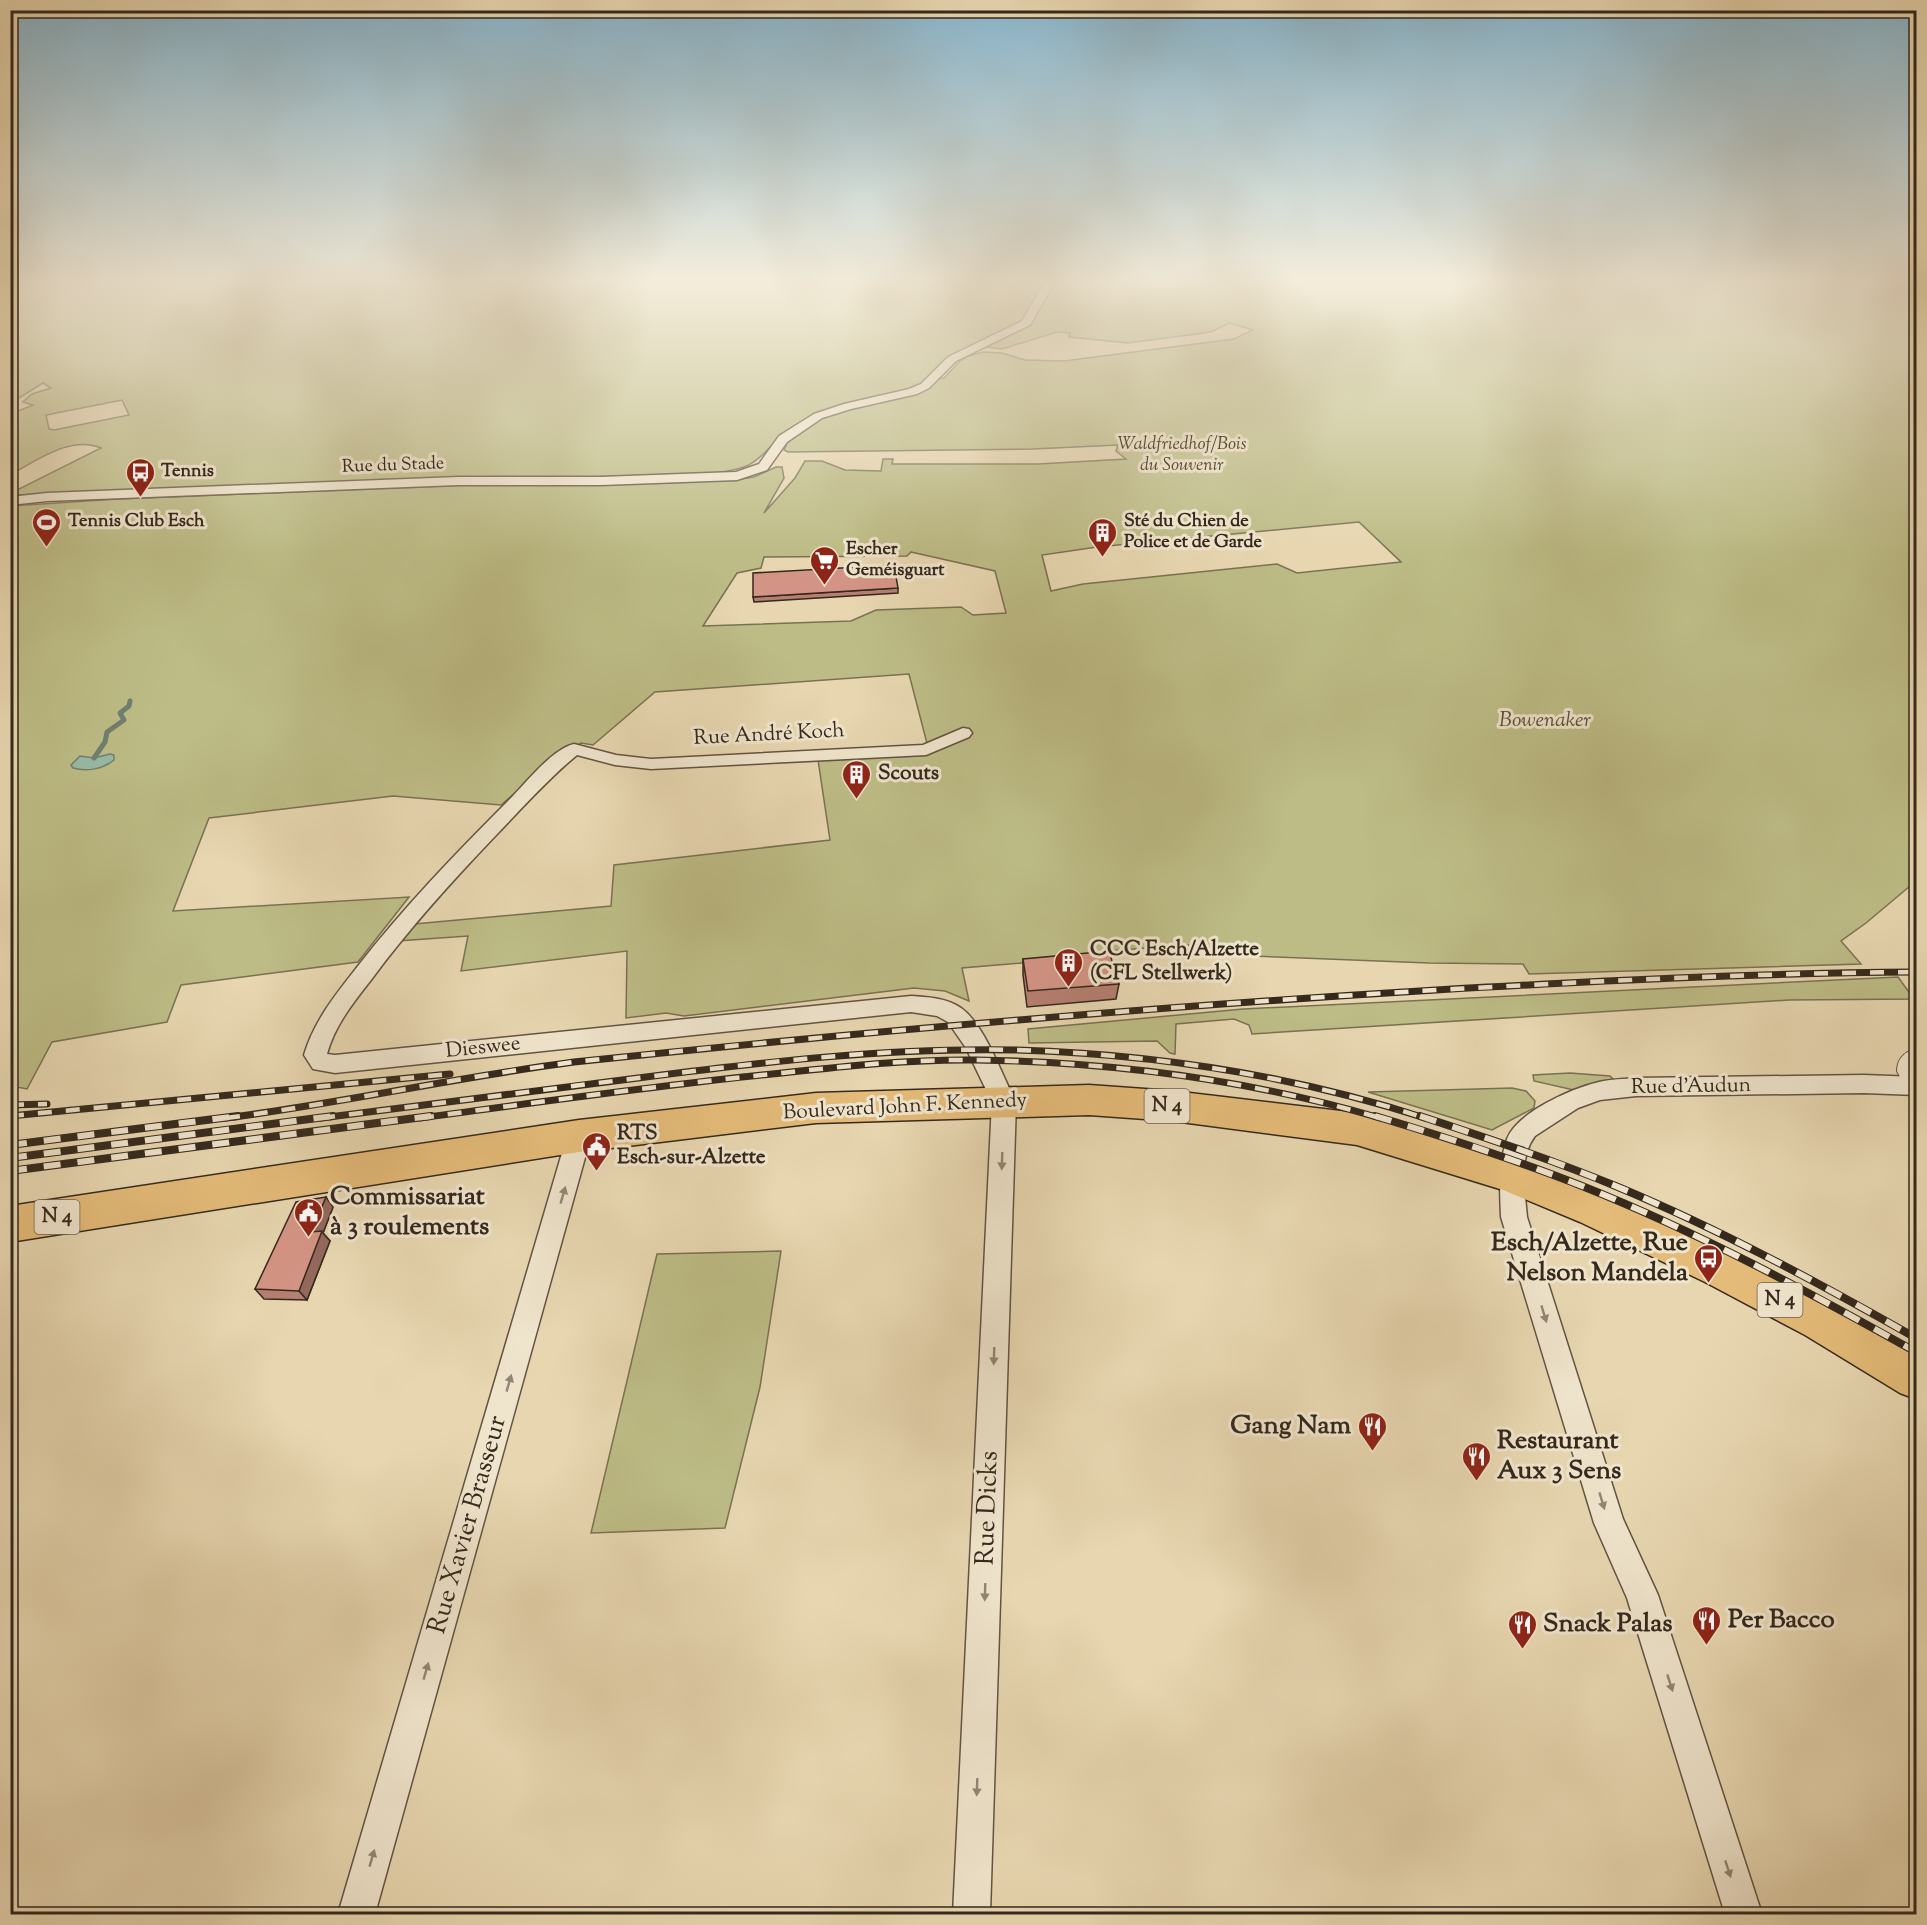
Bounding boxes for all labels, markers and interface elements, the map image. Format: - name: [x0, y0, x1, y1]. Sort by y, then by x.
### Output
- park label: Waldfriedhof/Bois du Souvenir: [1117, 432, 1247, 479]
- street label: Rue du Stade: [341, 451, 445, 481]
- bus stop icon: Tennis: [124, 456, 156, 498]
- place label: Tennis: [161, 459, 214, 485]
- sports icon: Tennis Club Esch: [31, 506, 63, 548]
- place label: Tennis Club Esch: [68, 509, 205, 535]
- place label: Sté du Chien de Police et de Garde: [1124, 509, 1263, 556]
- building icon: Sté du Chien de Police et de Garde: [1087, 516, 1119, 558]
- place label: Escher Geméisguart: [846, 537, 945, 584]
- supermarket icon: Escher Geméisguart: [809, 544, 841, 586]
- park label: Bowenaker: [1499, 706, 1592, 736]
- street label: Rue André Koch: [693, 716, 845, 754]
- building icon: Scouts: [841, 758, 873, 800]
- place label: Scouts: [878, 759, 939, 789]
- place label: CCC Esch/Alzette (CFL Stellwerk): [1090, 935, 1259, 989]
- building icon: CCC Esch/Alzette (CFL Stellwerk): [1053, 946, 1085, 988]
- street label: Dieswee: [444, 1029, 522, 1067]
- street label: Rue d'Audun: [1631, 1071, 1751, 1103]
- street label: Boulevard John F. Kennedy: [782, 1086, 1028, 1128]
- road number: N 4: [1144, 1089, 1190, 1123]
- place label: RTS Esch-sur-Alzette: [617, 1119, 766, 1173]
- public building icon: RTS Esch-sur-Alzette: [580, 1130, 612, 1172]
- one-way arrow: [997, 1151, 1006, 1170]
- place label: Commissariat à 3 roulements: [330, 1179, 489, 1246]
- one-way arrow: [559, 1186, 568, 1204]
- public building icon: Commissariat à 3 roulements: [293, 1196, 325, 1238]
- road number: N 4: [34, 1200, 80, 1234]
- place label: Esch/Alzette, Rue Nelson Mandela: [1491, 1225, 1688, 1292]
- bus stop icon: Esch/Alzette, Rue Nelson Mandela: [1693, 1242, 1725, 1284]
- road number: N 4: [1758, 1283, 1802, 1317]
- one-way arrow: [1540, 1305, 1550, 1323]
- one-way arrow: [989, 1346, 999, 1365]
- one-way arrow: [505, 1373, 514, 1391]
- place label: Gang Nam: [1230, 1408, 1351, 1445]
- restaurant icon: Gang Nam: [1356, 1410, 1388, 1452]
- street label: Rue Xavier Brasseur: [419, 1411, 517, 1638]
- place label: Restaurant Aux 3 Sens: [1497, 1423, 1621, 1490]
- restaurant icon: Restaurant Aux 3 Sens: [1460, 1440, 1492, 1482]
- street label: Rue Dicks: [968, 1450, 1008, 1566]
- one-way arrow: [1598, 1492, 1607, 1510]
- one-way arrow: [980, 1583, 989, 1602]
- place label: Per Bacco: [1728, 1602, 1835, 1639]
- restaurant icon: Per Bacco: [1691, 1604, 1723, 1646]
- place label: Snack Palas: [1543, 1606, 1673, 1643]
- restaurant icon: Snack Palas: [1506, 1608, 1538, 1650]
- one-way arrow: [422, 1662, 431, 1680]
- one-way arrow: [1665, 1674, 1675, 1692]
- one-way arrow: [972, 1778, 981, 1797]
- one-way arrow: [368, 1849, 377, 1867]
- one-way arrow: [1724, 1860, 1734, 1878]

